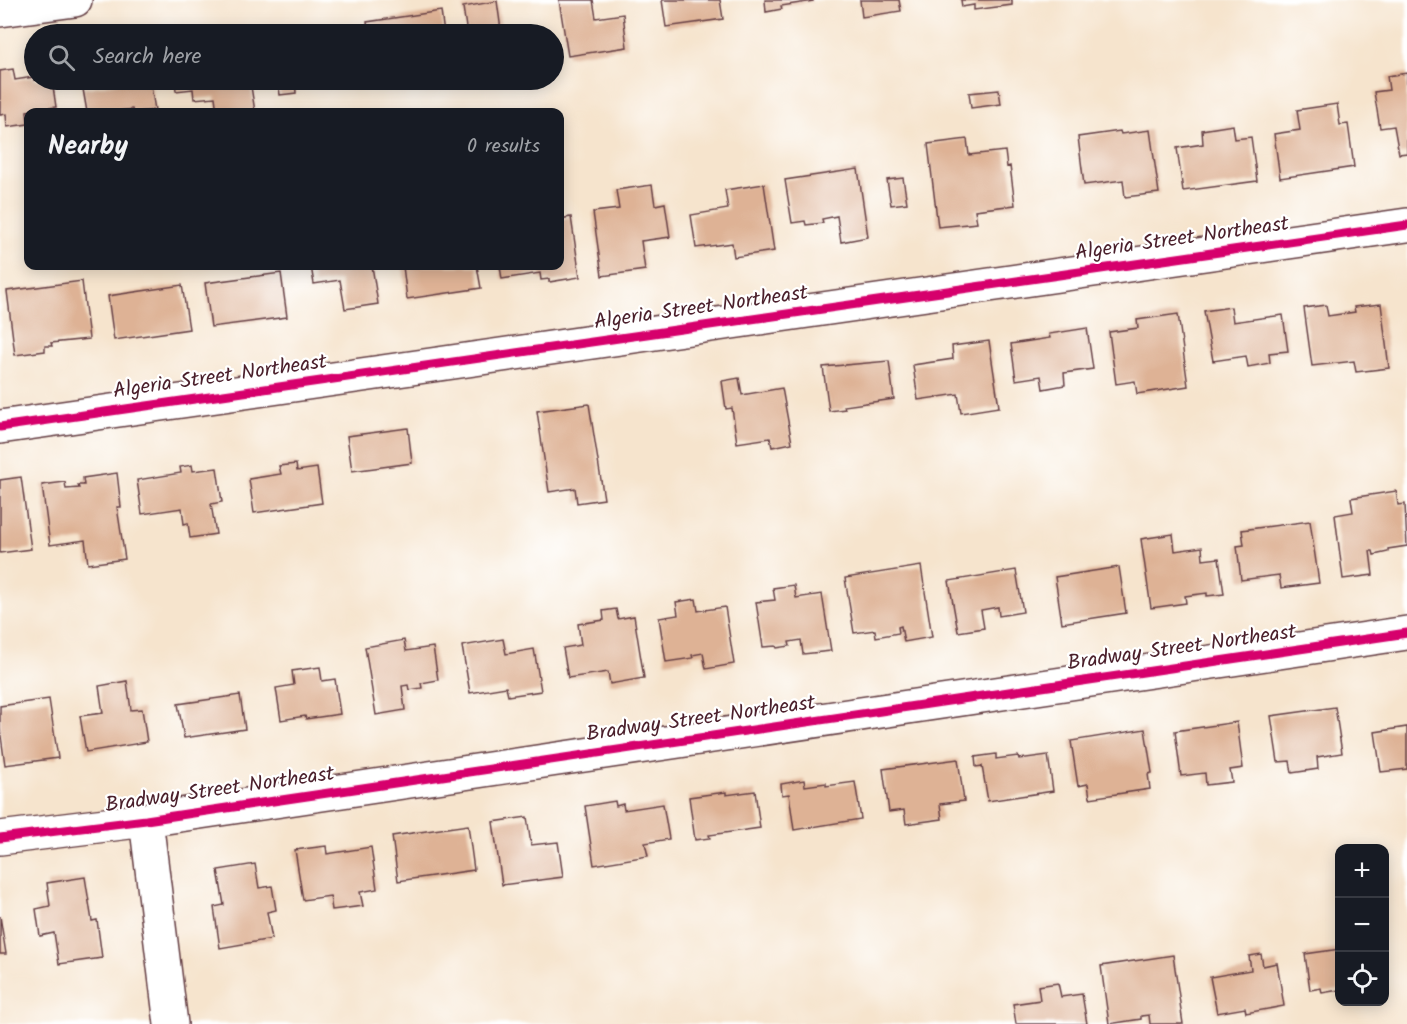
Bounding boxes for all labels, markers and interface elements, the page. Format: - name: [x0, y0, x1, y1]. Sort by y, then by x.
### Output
- search box: [24, 24, 564, 90]
- text: Search here: [93, 40, 201, 75]
- icon: search: [45, 41, 78, 74]
- text: Nearby: [48, 126, 128, 168]
- text: 0 results: [467, 131, 540, 163]
- street label: Algeria Street Northeast: [1073, 208, 1292, 270]
- street label: Algeria Street Northeast: [592, 277, 811, 339]
- street label: Algeria Street Northeast: [111, 346, 330, 408]
- street label: Bradway Street Northeast: [1065, 615, 1300, 680]
- street label: Bradway Street Northeast: [584, 686, 819, 751]
- street label: Bradway Street Northeast: [103, 757, 338, 822]
- map controls: [1335, 844, 1389, 1006]
- button: +: [1335, 844, 1389, 898]
- button: −: [1335, 898, 1389, 952]
- button: locate: [1335, 952, 1389, 1006]

